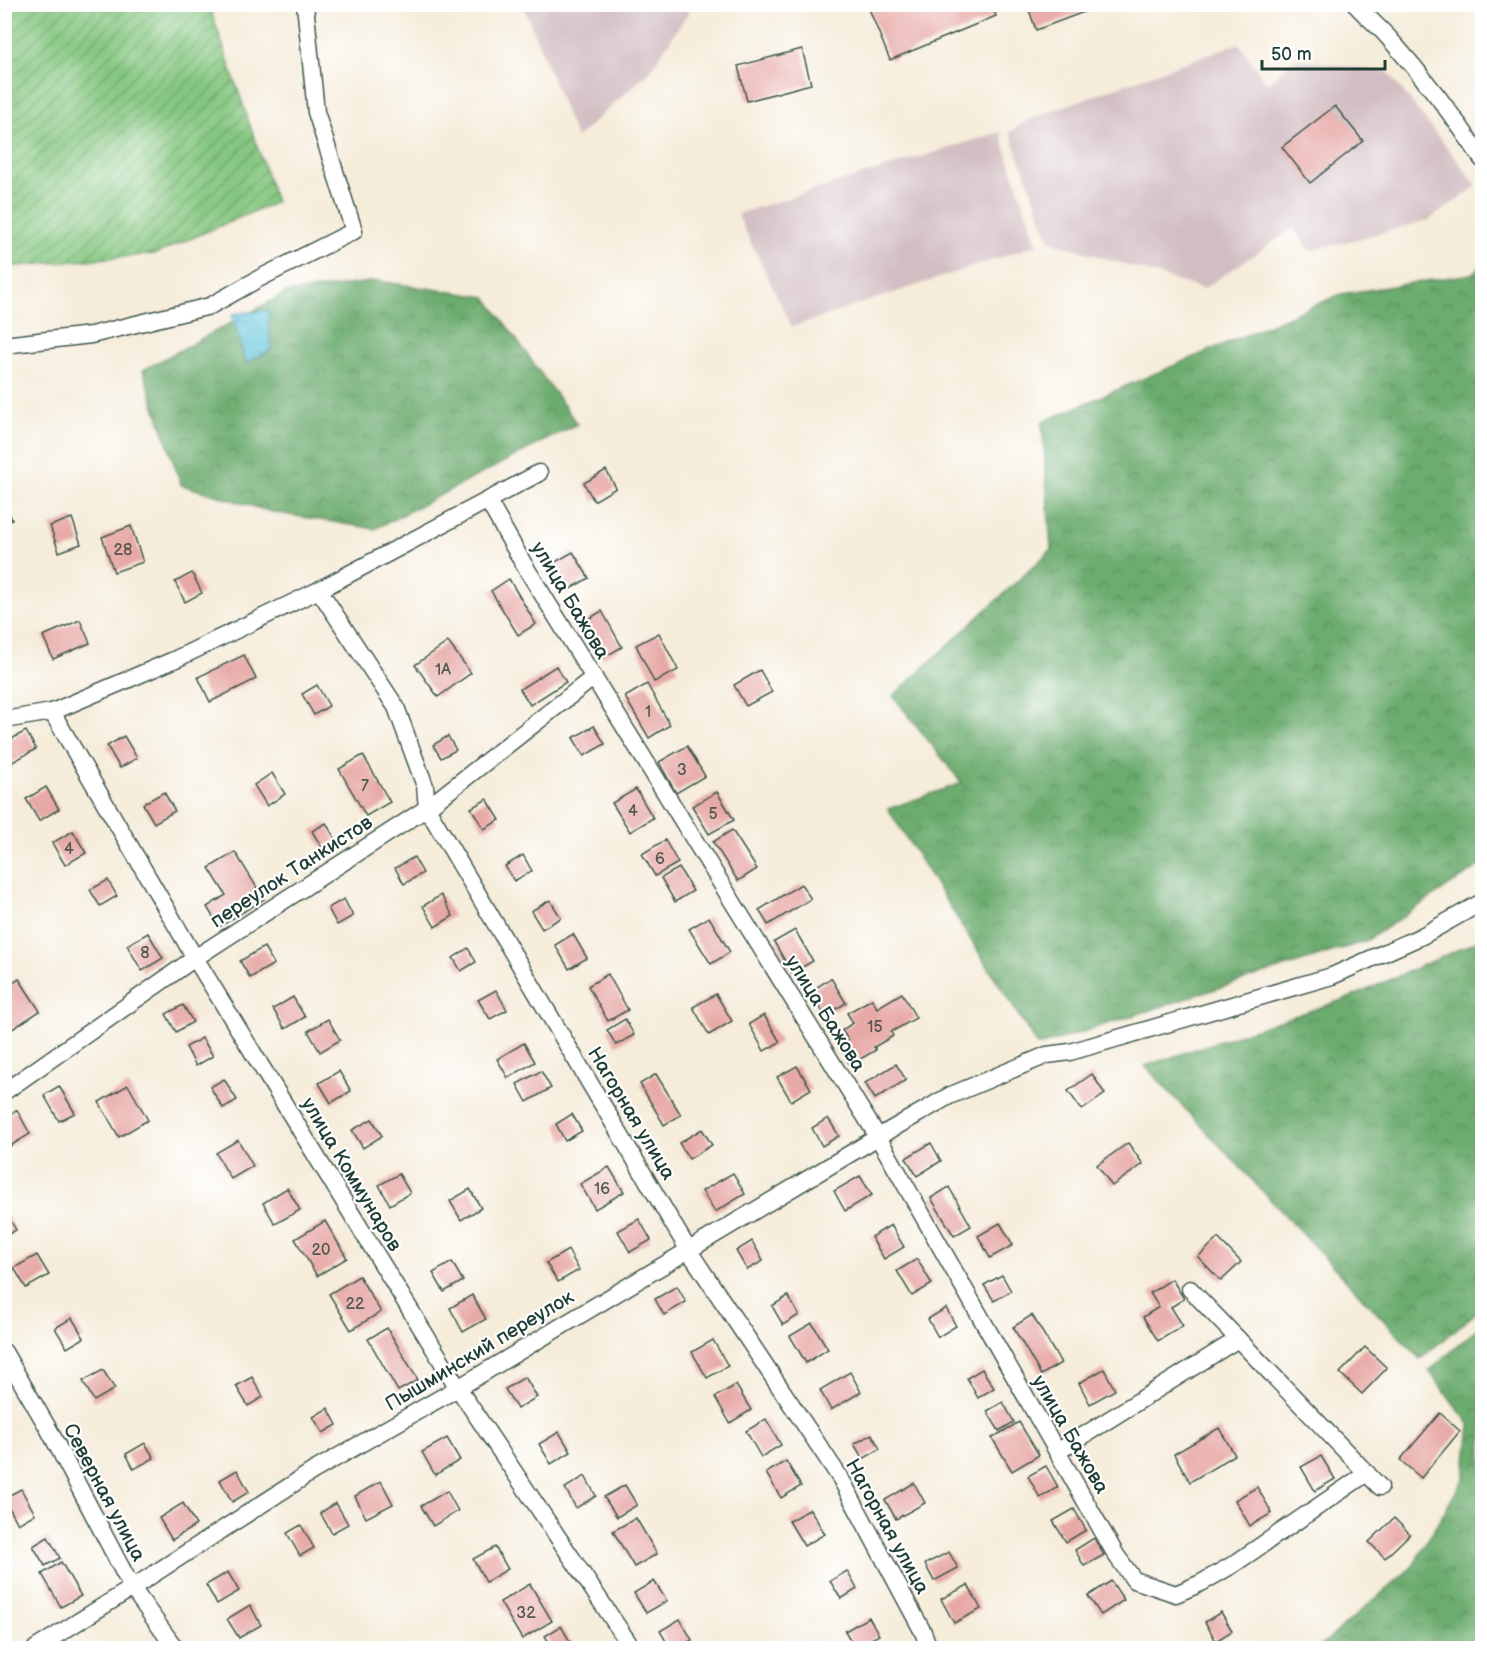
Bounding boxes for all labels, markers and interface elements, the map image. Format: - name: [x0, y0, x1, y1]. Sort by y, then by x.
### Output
- scale bar: [1262, 33, 1385, 71]
- text: 50 m: [1271, 44, 1312, 65]
- street label: улица Бажова: [526, 537, 615, 664]
- house number: 28: [114, 541, 132, 560]
- house number: 1А: [435, 661, 451, 680]
- house number: 1: [645, 703, 651, 722]
- house number: 3: [677, 761, 687, 780]
- house number: 7: [361, 777, 369, 796]
- house number: 4: [628, 802, 638, 821]
- house number: 5: [708, 805, 718, 824]
- street label: переулок Танкистов: [206, 810, 378, 933]
- house number: 4: [64, 840, 74, 859]
- house number: 6: [655, 850, 665, 869]
- house number: 8: [140, 944, 150, 963]
- street label: улица Бажова: [780, 951, 871, 1076]
- house number: 15: [867, 1018, 883, 1037]
- street label: Нагорная улица: [582, 1043, 680, 1184]
- street label: улица Коммунаров: [296, 1093, 407, 1256]
- house number: 16: [594, 1180, 610, 1199]
- house number: 20: [312, 1241, 330, 1260]
- street label: Пышминский переулок: [381, 1285, 578, 1417]
- house number: 22: [346, 1295, 365, 1314]
- street label: улица Бажова: [1027, 1371, 1114, 1498]
- street label: Северная улица: [58, 1419, 151, 1566]
- street label: Нагорная улица: [840, 1455, 934, 1598]
- house number: 32: [516, 1604, 536, 1623]

